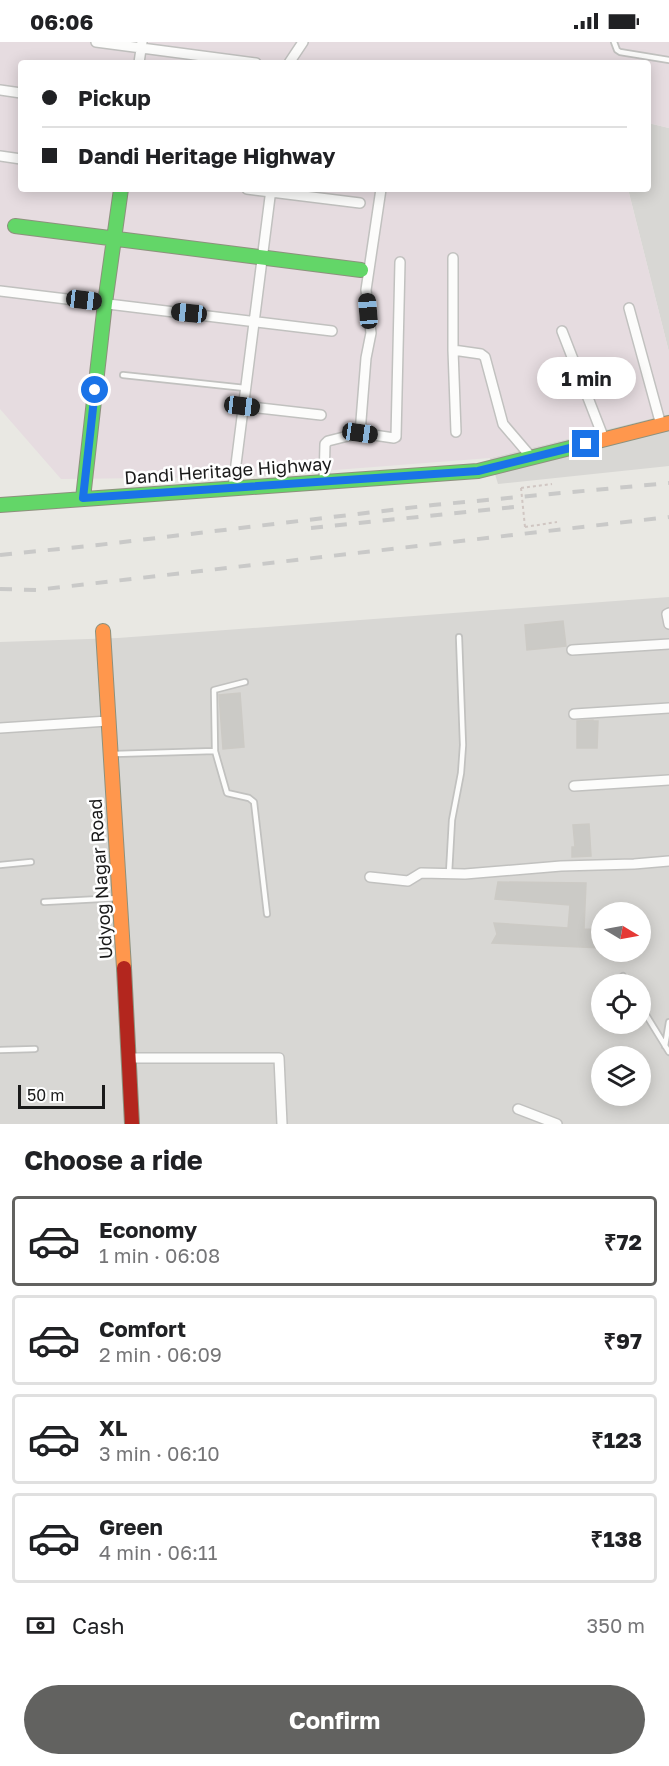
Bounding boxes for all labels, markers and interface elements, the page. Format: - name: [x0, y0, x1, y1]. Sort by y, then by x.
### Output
- text: 06:06: [30, 8, 94, 35]
- text: Pickup: [78, 84, 151, 111]
- text: Dandi Heritage Highway: [78, 142, 335, 169]
- car: [65, 289, 103, 311]
- car: [357, 292, 379, 330]
- car: [170, 302, 208, 324]
- callout: 1 min: [536, 357, 636, 399]
- text: 1 min: [561, 366, 612, 390]
- route start: [81, 376, 108, 403]
- car: [223, 395, 261, 417]
- car: [341, 422, 379, 444]
- route end: [572, 430, 599, 457]
- street label: Dandi Heritage Highway: [123, 452, 333, 488]
- street label: Udyog Nagar Road: [83, 798, 117, 960]
- north arrow: [591, 902, 651, 962]
- map controls: [591, 902, 651, 1106]
- button: locate: [591, 974, 651, 1034]
- button: layers: [591, 1046, 651, 1106]
- scale bar: [18, 1082, 105, 1110]
- text: 50 m: [27, 1085, 64, 1105]
- text: Choose a ride: [24, 1144, 203, 1176]
- icon: car: [27, 1214, 81, 1268]
- text: Economy: [99, 1216, 197, 1243]
- text: ₹72: [604, 1228, 642, 1255]
- text: 1 min · 06:08: [99, 1243, 220, 1267]
- icon: car: [27, 1313, 81, 1367]
- text: Comfort: [99, 1315, 186, 1342]
- text: ₹97: [603, 1327, 642, 1354]
- text: 2 min · 06:09: [99, 1342, 222, 1366]
- icon: car: [27, 1412, 81, 1466]
- text: XL: [99, 1414, 127, 1441]
- text: ₹123: [591, 1426, 642, 1453]
- text: 3 min · 06:10: [99, 1441, 220, 1465]
- icon: car: [27, 1511, 81, 1565]
- text: Green: [99, 1513, 163, 1540]
- text: ₹138: [591, 1525, 642, 1552]
- text: 4 min · 06:11: [99, 1540, 217, 1564]
- icon: cash: [24, 1609, 57, 1642]
- text: Cash: [72, 1612, 125, 1639]
- text: 350 m: [587, 1613, 645, 1637]
- button: Confirm: [24, 1685, 645, 1754]

